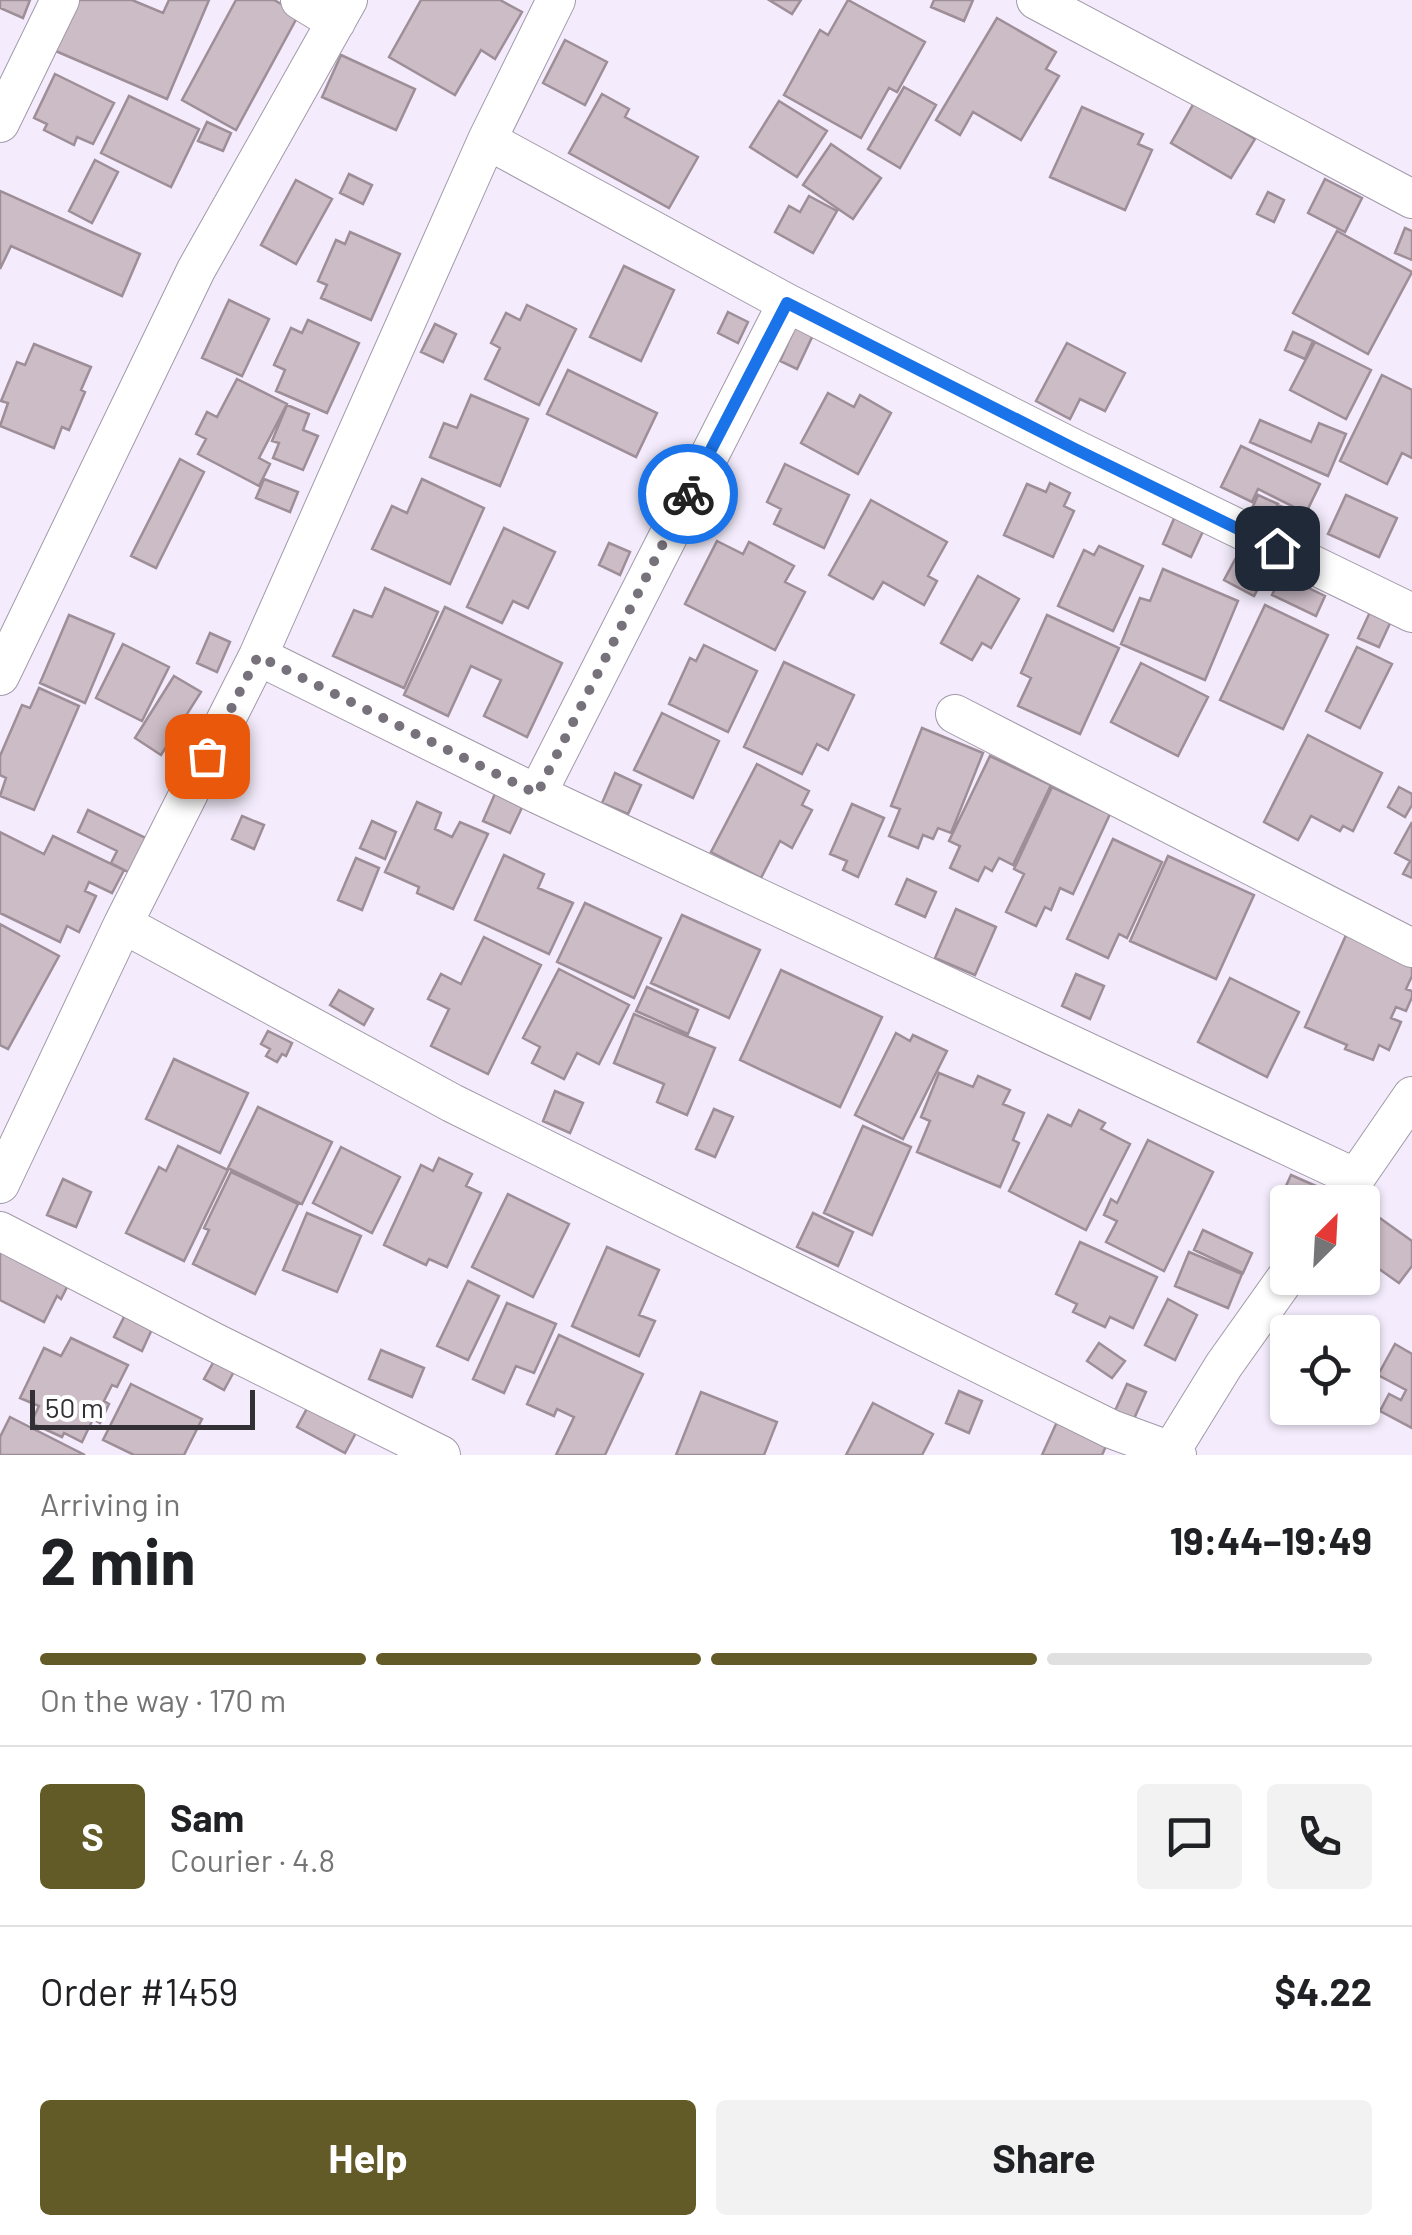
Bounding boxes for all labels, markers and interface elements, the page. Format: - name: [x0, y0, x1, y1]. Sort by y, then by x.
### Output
- courier: [638, 444, 738, 544]
- icon: bike: [661, 467, 716, 522]
- pin: [1235, 506, 1320, 591]
- icon: home: [1250, 521, 1305, 576]
- pin: [165, 714, 250, 799]
- icon: bag: [180, 729, 235, 784]
- north arrow: [1270, 1185, 1380, 1295]
- map controls: [1270, 1185, 1380, 1425]
- button: locate: [1270, 1315, 1380, 1425]
- scale bar: [30, 1385, 255, 1430]
- text: 50 m: [45, 1390, 104, 1424]
- text: Arriving in: [40, 1484, 180, 1522]
- text: 19:44–19:49: [1170, 1517, 1372, 1563]
- text: 2 min: [40, 1520, 196, 1598]
- text: On the way · 170 m: [40, 1680, 286, 1718]
- button: chat: [1137, 1784, 1242, 1889]
- button: phone: [1267, 1784, 1372, 1889]
- text: Sam: [170, 1794, 244, 1840]
- text: S: [81, 1813, 104, 1859]
- text: Courier · 4.8: [170, 1840, 335, 1878]
- text: Order #1459: [40, 1968, 238, 2014]
- text: $4.22: [1274, 1968, 1372, 2014]
- button: Help: [40, 2100, 696, 2215]
- button: Share: [716, 2100, 1372, 2215]

